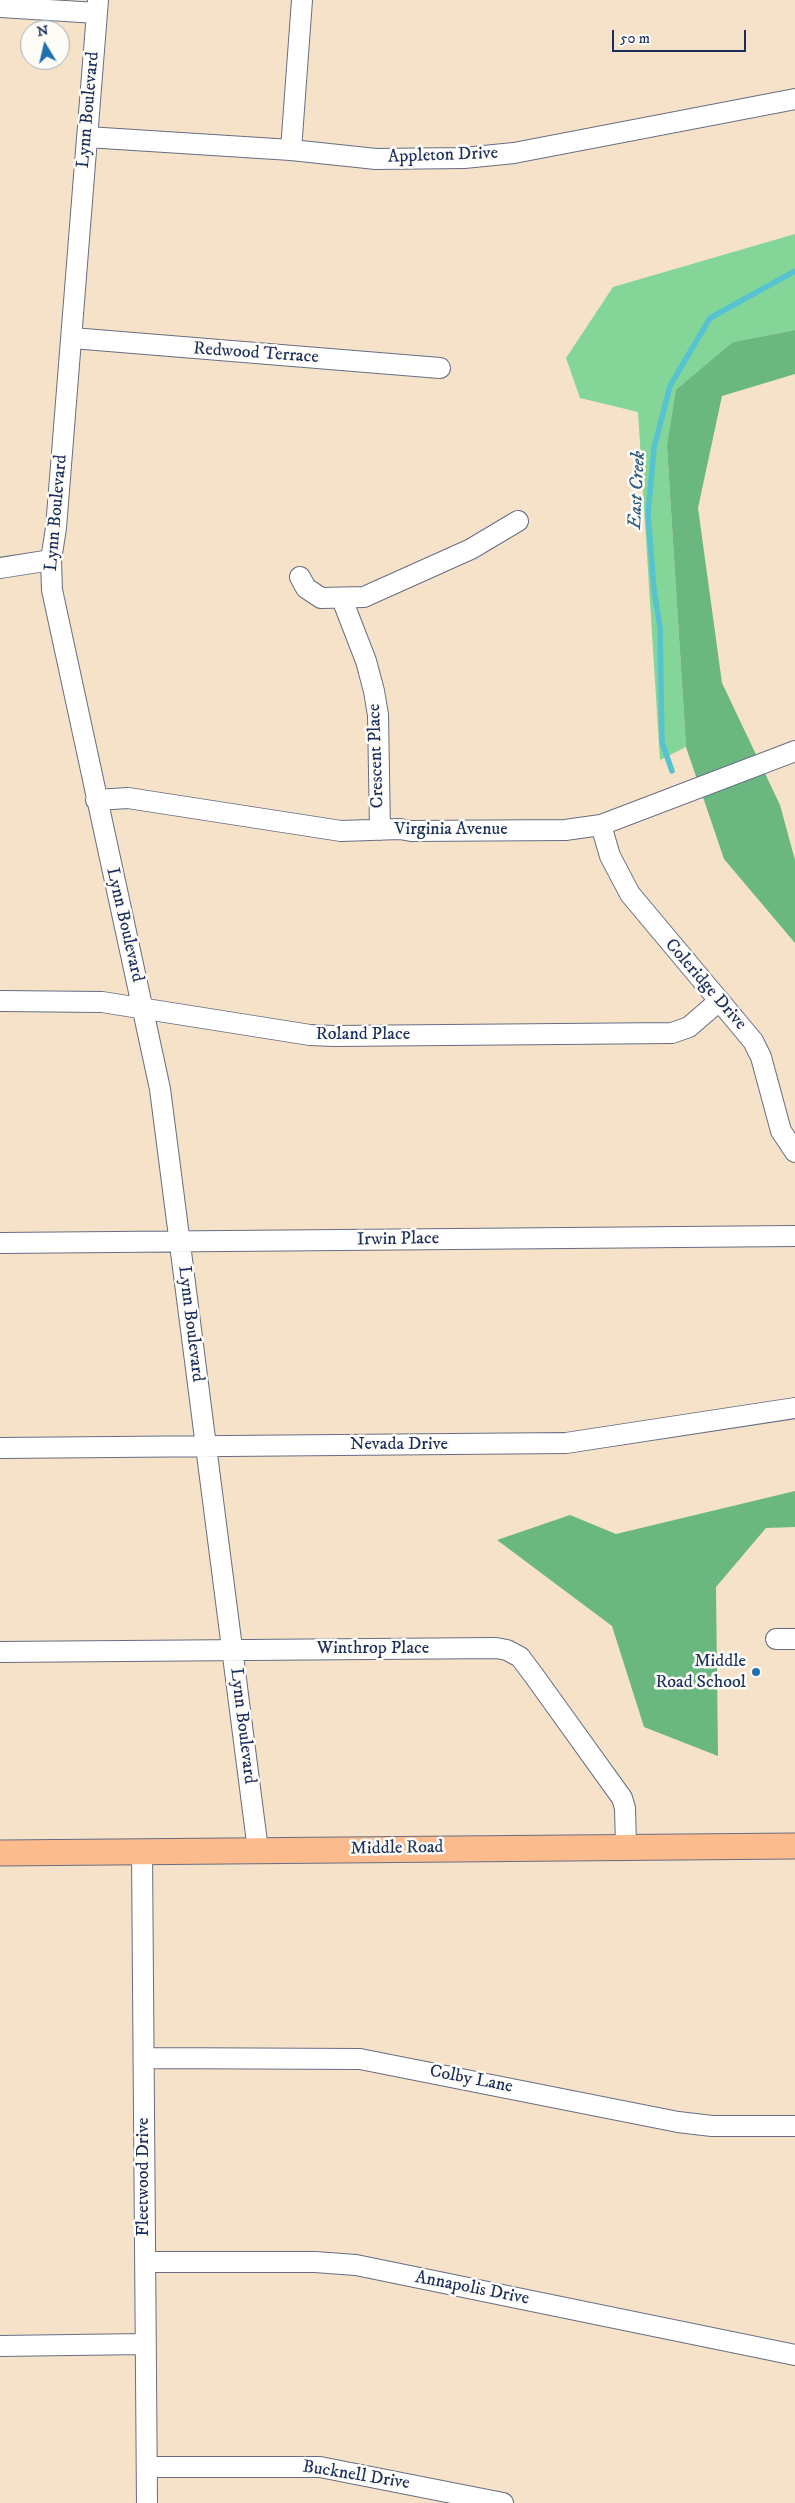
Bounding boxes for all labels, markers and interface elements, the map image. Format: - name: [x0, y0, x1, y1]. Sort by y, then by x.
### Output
- north arrow: [20, 20, 70, 70]
- scale bar: [615, 20, 749, 52]
- text: N: [36, 21, 50, 41]
- text: 50 m: [620, 29, 650, 48]
- street label: Lynn Boulevard: [73, 51, 105, 169]
- street label: Appleton Drive: [388, 143, 498, 169]
- street label: Redwood Terrace: [193, 339, 319, 369]
- water label: East Creek: [625, 450, 651, 530]
- street label: Lynn Boulevard: [41, 454, 73, 572]
- street label: Crescent Place: [364, 703, 390, 809]
- street label: Virginia Avenue: [394, 819, 508, 841]
- street label: Lynn Boulevard: [100, 866, 148, 984]
- street label: Coleridge Drive: [659, 935, 751, 1035]
- street label: Roland Place: [316, 1024, 410, 1046]
- street label: Irwin Place: [357, 1228, 439, 1252]
- street label: Lynn Boulevard: [172, 1265, 208, 1383]
- street label: Nevada Drive: [350, 1434, 448, 1456]
- street label: Winthrop Place: [317, 1638, 429, 1660]
- place label: Middle Road School: [655, 1651, 746, 1694]
- marker: Middle Road School: [750, 1666, 762, 1678]
- street label: Lynn Boulevard: [224, 1667, 260, 1785]
- street label: Middle Road: [350, 1837, 444, 1861]
- street label: Colby Lane: [428, 2061, 514, 2099]
- street label: Fleetwood Drive: [133, 2118, 155, 2236]
- street label: Annapolis Drive: [413, 2267, 531, 2311]
- street label: Bucknell Drive: [301, 2457, 411, 2495]

